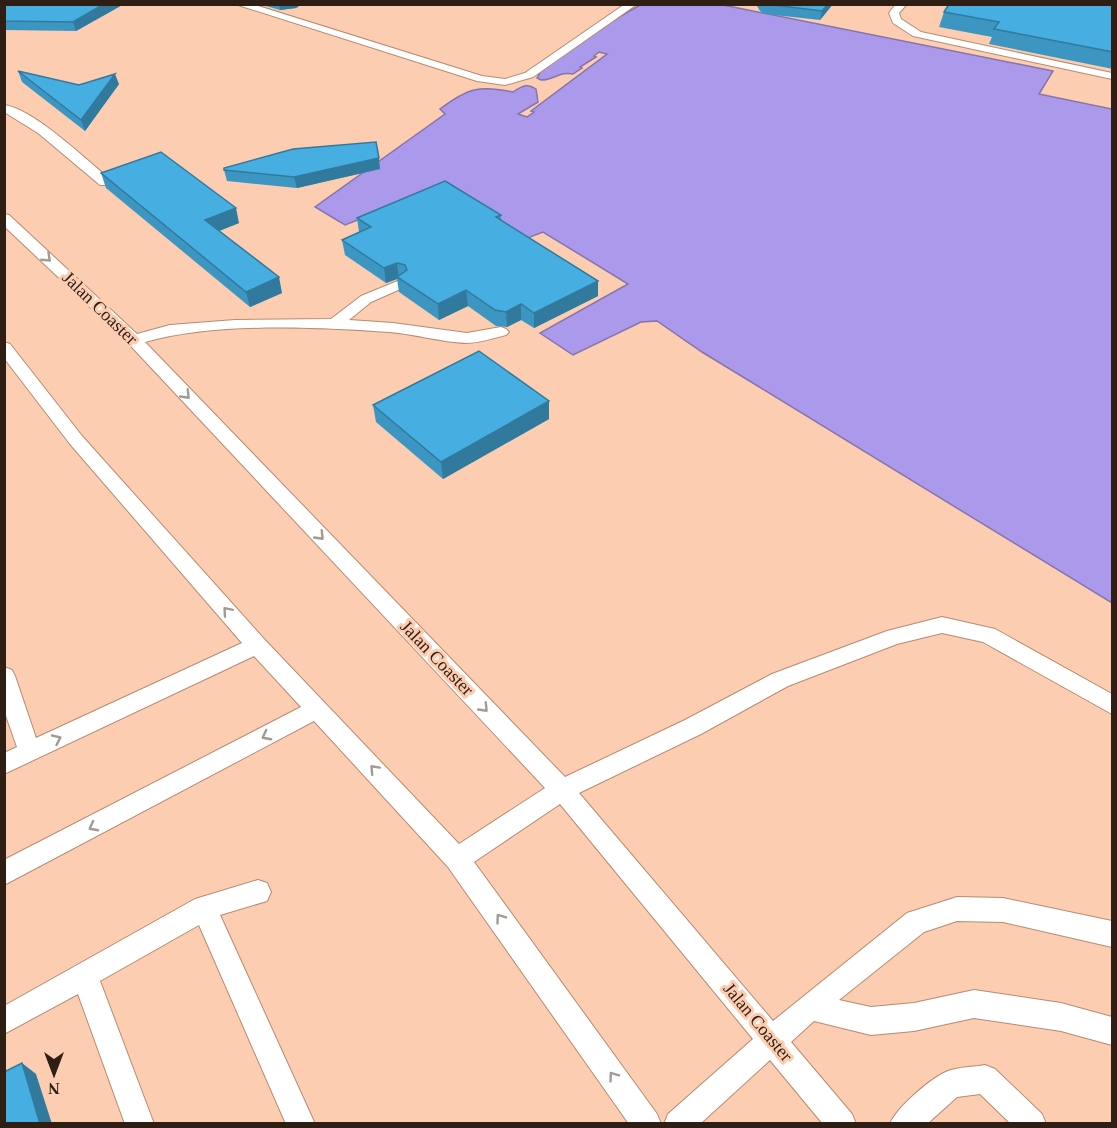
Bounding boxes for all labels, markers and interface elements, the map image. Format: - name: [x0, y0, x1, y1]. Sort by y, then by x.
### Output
- one-way arrow: [40, 251, 51, 262]
- street label: Jalan Coaster: [58, 267, 142, 349]
- one-way arrow: [179, 388, 190, 399]
- one-way arrow: [313, 529, 324, 540]
- one-way arrow: [223, 607, 234, 618]
- street label: Jalan Coaster: [396, 616, 478, 700]
- one-way arrow: [476, 701, 487, 712]
- one-way arrow: [262, 729, 272, 740]
- one-way arrow: [51, 734, 62, 746]
- one-way arrow: [370, 765, 381, 776]
- one-way arrow: [88, 819, 99, 831]
- one-way arrow: [496, 913, 507, 924]
- street label: Jalan Coaster: [719, 979, 797, 1065]
- north arrow: [24, 1044, 84, 1104]
- one-way arrow: [609, 1071, 620, 1082]
- text: N: [48, 1080, 60, 1097]

